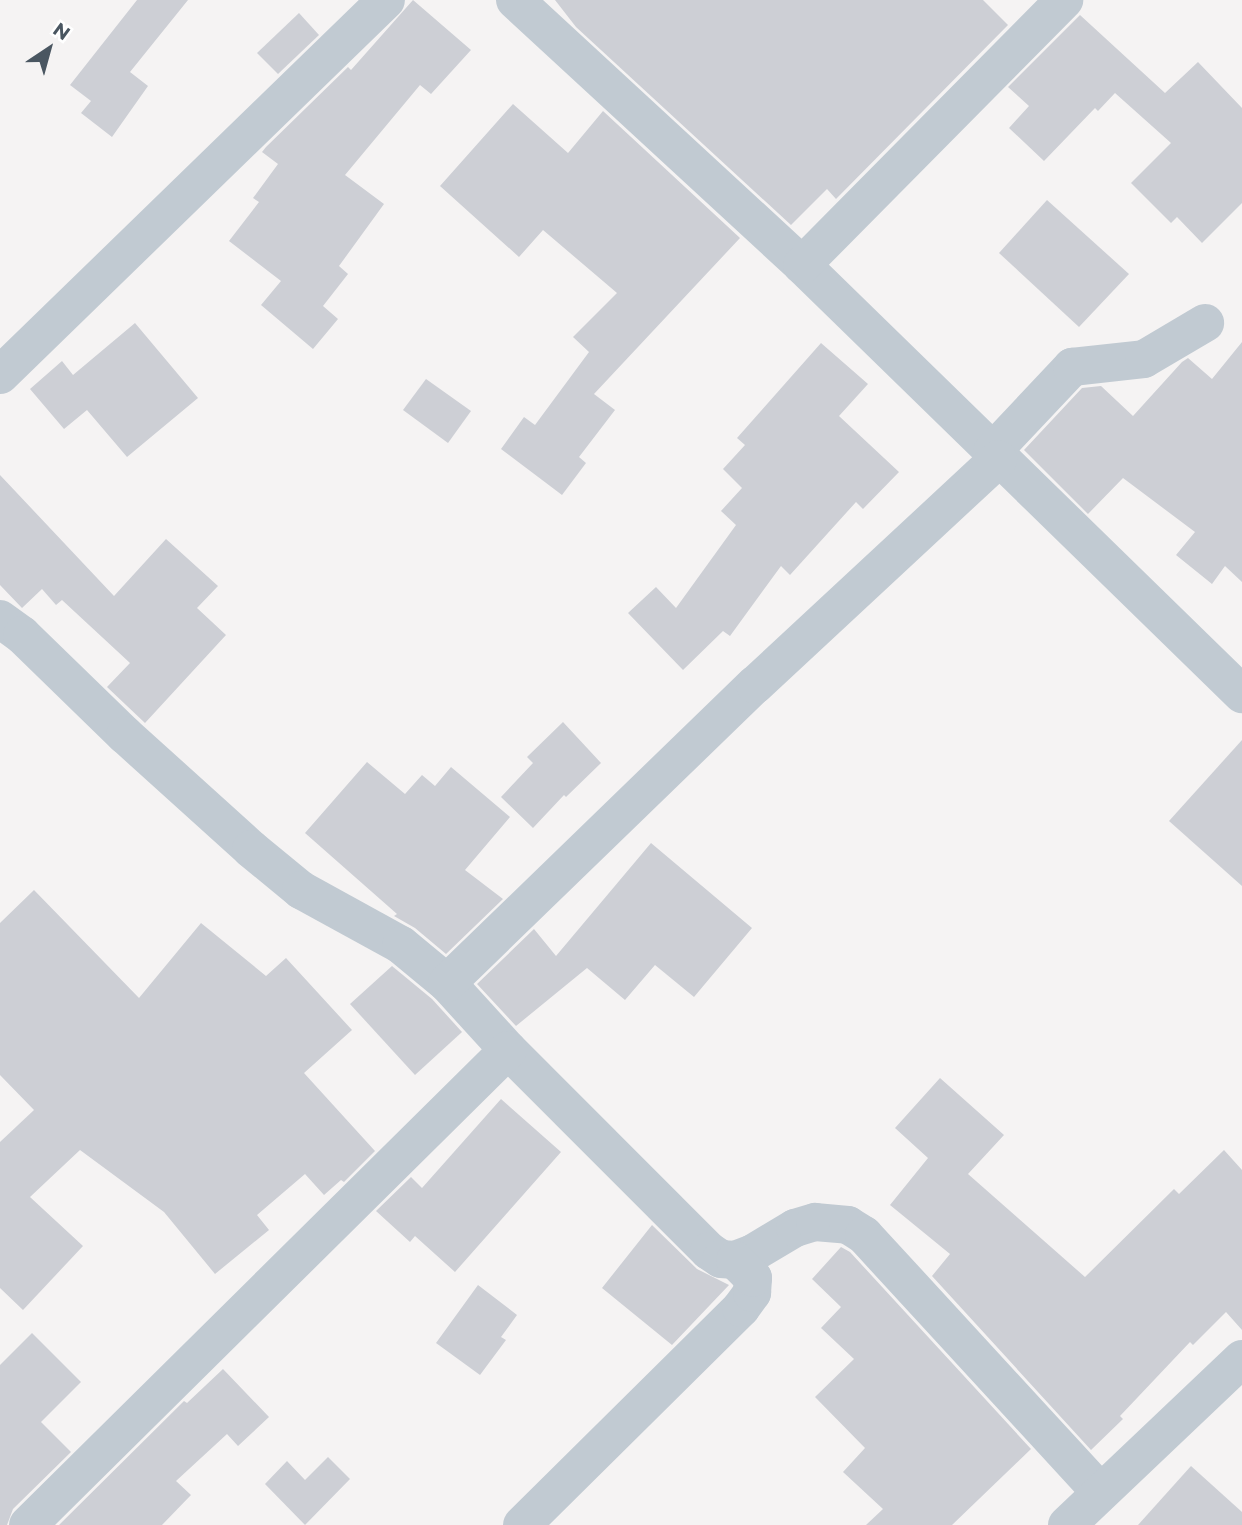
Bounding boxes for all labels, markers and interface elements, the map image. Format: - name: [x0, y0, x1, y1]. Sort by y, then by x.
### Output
- north arrow: [14, 14, 84, 84]
- text: N: [49, 18, 75, 45]

